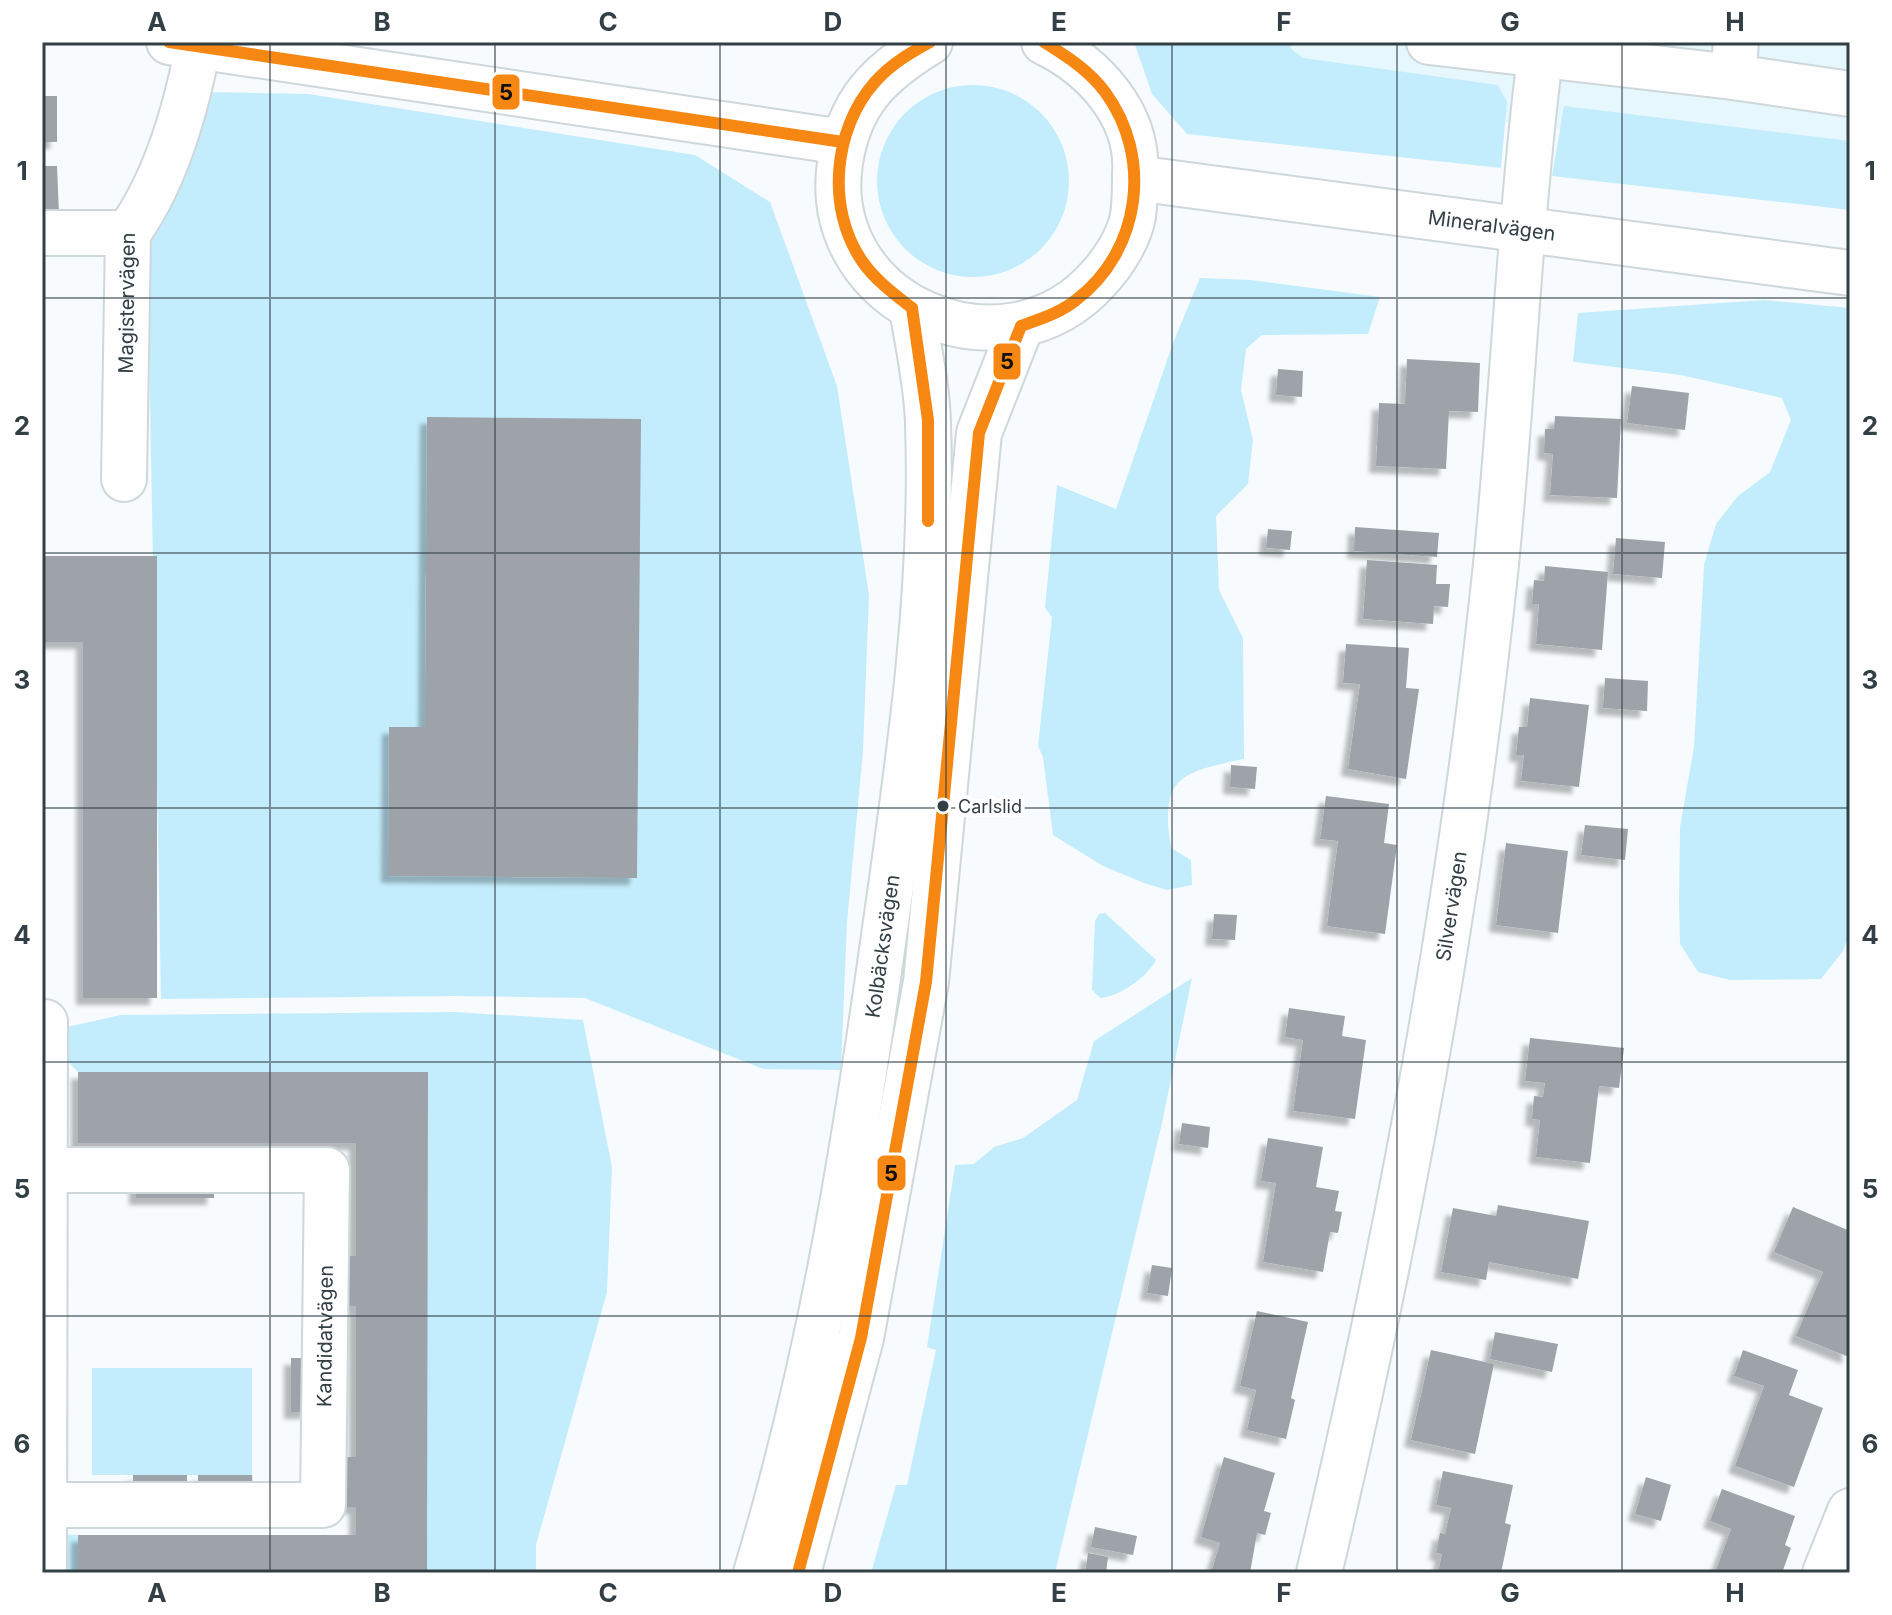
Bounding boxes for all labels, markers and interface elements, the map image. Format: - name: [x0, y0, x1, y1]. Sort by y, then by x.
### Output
- text: A: [147, 6, 167, 37]
- text: B: [373, 6, 391, 37]
- text: C: [598, 6, 618, 37]
- text: D: [824, 6, 842, 37]
- text: E: [1051, 6, 1067, 37]
- text: F: [1276, 6, 1292, 37]
- text: G: [1500, 6, 1520, 37]
- text: H: [1725, 6, 1745, 37]
- line badge: 5: [491, 73, 521, 111]
- text: 5: [499, 79, 513, 105]
- text: 1: [16, 155, 28, 186]
- text: 1: [1864, 155, 1876, 186]
- street label: Mineralvägen: [1427, 205, 1557, 246]
- street label: Magistervägen: [114, 232, 140, 374]
- line badge: 5: [992, 342, 1022, 381]
- text: 5: [1000, 348, 1014, 374]
- text: 2: [14, 410, 30, 441]
- text: 2: [1862, 410, 1878, 441]
- text: 3: [14, 664, 30, 695]
- text: 3: [1862, 664, 1878, 695]
- place label: Carlslid: [958, 796, 1022, 817]
- marker: Carlslid: [935, 798, 951, 814]
- street label: Silvervägen: [1431, 850, 1472, 963]
- street label: Kolbäcksvägen: [860, 873, 905, 1019]
- text: 4: [13, 919, 31, 950]
- text: 4: [1861, 919, 1879, 950]
- line badge: 5: [876, 1154, 907, 1192]
- text: 5: [884, 1160, 898, 1186]
- text: 5: [14, 1173, 30, 1204]
- text: 5: [1862, 1173, 1878, 1204]
- street label: Kandidatvägen: [312, 1265, 338, 1407]
- text: 6: [14, 1428, 30, 1459]
- text: 6: [1862, 1428, 1878, 1459]
- text: A: [147, 1577, 167, 1608]
- text: B: [373, 1577, 391, 1608]
- text: C: [598, 1577, 618, 1608]
- text: D: [824, 1577, 842, 1608]
- text: E: [1051, 1577, 1067, 1608]
- text: F: [1276, 1577, 1292, 1608]
- text: G: [1500, 1577, 1520, 1608]
- text: H: [1725, 1577, 1745, 1608]

